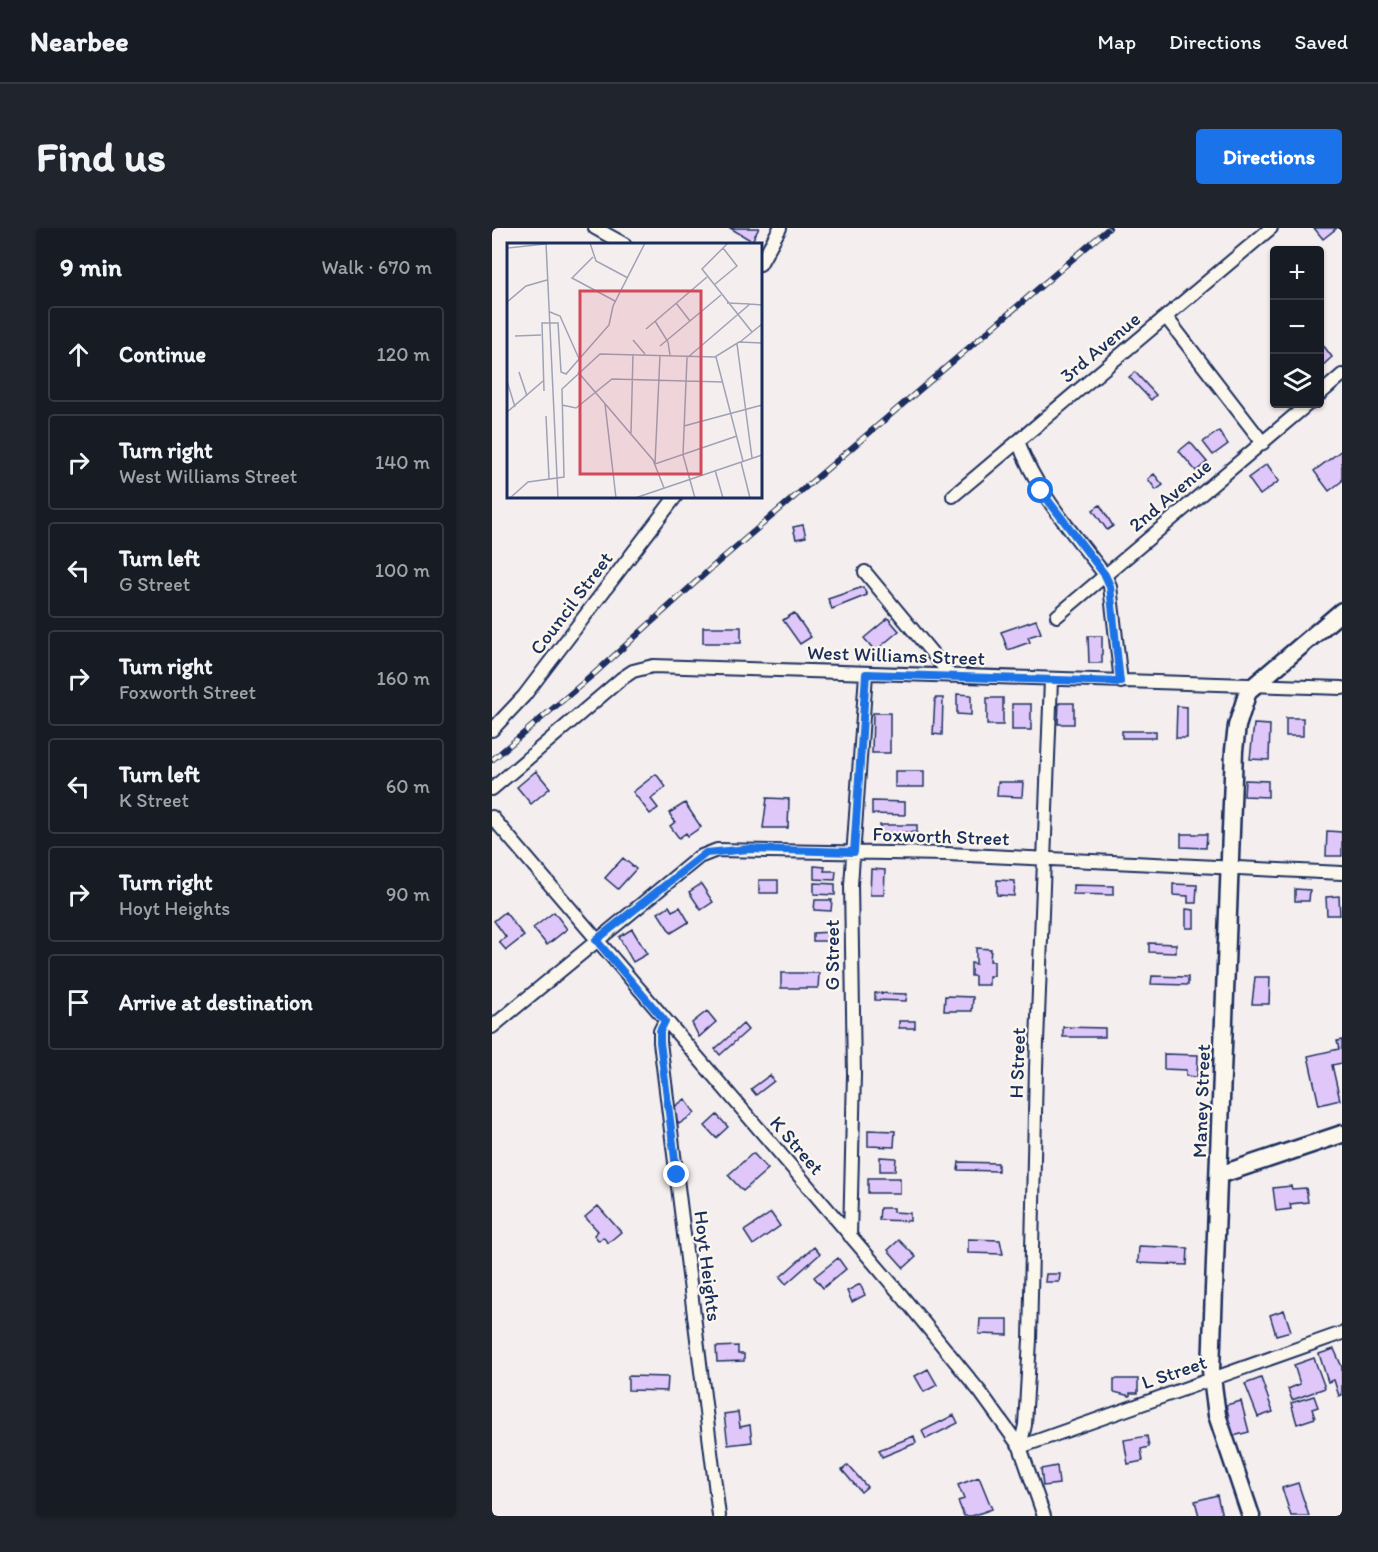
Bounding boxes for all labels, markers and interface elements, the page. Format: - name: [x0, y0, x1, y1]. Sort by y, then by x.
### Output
- text: Nearbee: [30, 24, 129, 58]
- text: Map: [1098, 29, 1136, 54]
- text: Directions: [1169, 29, 1261, 54]
- text: Saved: [1294, 29, 1348, 54]
- button: Directions: [1196, 129, 1342, 184]
- text: Find us: [36, 131, 166, 182]
- inset map: [507, 243, 762, 498]
- map controls: [1270, 246, 1324, 408]
- button: +: [1270, 246, 1324, 300]
- text: 9 min: [60, 251, 122, 283]
- text: Walk · 670 m: [321, 255, 432, 279]
- button: −: [1270, 300, 1324, 354]
- street label: 3rd Avenue: [1055, 306, 1145, 388]
- icon: ahead: [62, 338, 95, 371]
- text: Continue: [119, 341, 206, 368]
- text: 120 m: [377, 342, 430, 366]
- button: layers: [1270, 354, 1324, 408]
- text: Turn right: [119, 437, 213, 464]
- icon: right: [62, 446, 95, 479]
- text: 140 m: [375, 450, 430, 474]
- street label: 2nd Avenue: [1124, 454, 1216, 536]
- text: West Williams Street: [119, 464, 297, 488]
- route start: [1027, 477, 1053, 503]
- text: Turn left: [119, 545, 200, 572]
- street label: Council Street: [525, 547, 617, 659]
- icon: left: [62, 554, 95, 587]
- text: 100 m: [375, 558, 430, 582]
- text: G Street: [119, 572, 190, 596]
- street label: West Williams Street: [806, 640, 986, 670]
- text: Turn right: [119, 653, 213, 680]
- icon: right: [62, 662, 95, 695]
- text: 160 m: [377, 666, 430, 690]
- text: Foxworth Street: [119, 680, 256, 704]
- text: Turn left: [119, 761, 200, 788]
- icon: left: [62, 770, 95, 803]
- text: 60 m: [386, 774, 430, 798]
- text: K Street: [119, 788, 189, 812]
- street label: Foxworth Street: [872, 822, 1010, 850]
- text: Turn right: [119, 869, 213, 896]
- icon: right: [62, 878, 95, 911]
- text: 90 m: [386, 882, 430, 906]
- text: Hoyt Heights: [119, 896, 230, 920]
- street label: G Street: [820, 919, 844, 991]
- icon: arrive: [62, 986, 95, 1019]
- text: Arrive at destination: [119, 989, 313, 1016]
- street label: H Street: [1004, 1027, 1030, 1099]
- street label: Maney Street: [1187, 1043, 1215, 1158]
- street label: K Street: [765, 1111, 829, 1179]
- route end: [663, 1161, 689, 1187]
- street label: Hoyt Heights: [689, 1209, 727, 1323]
- street label: L Street: [1138, 1350, 1210, 1394]

